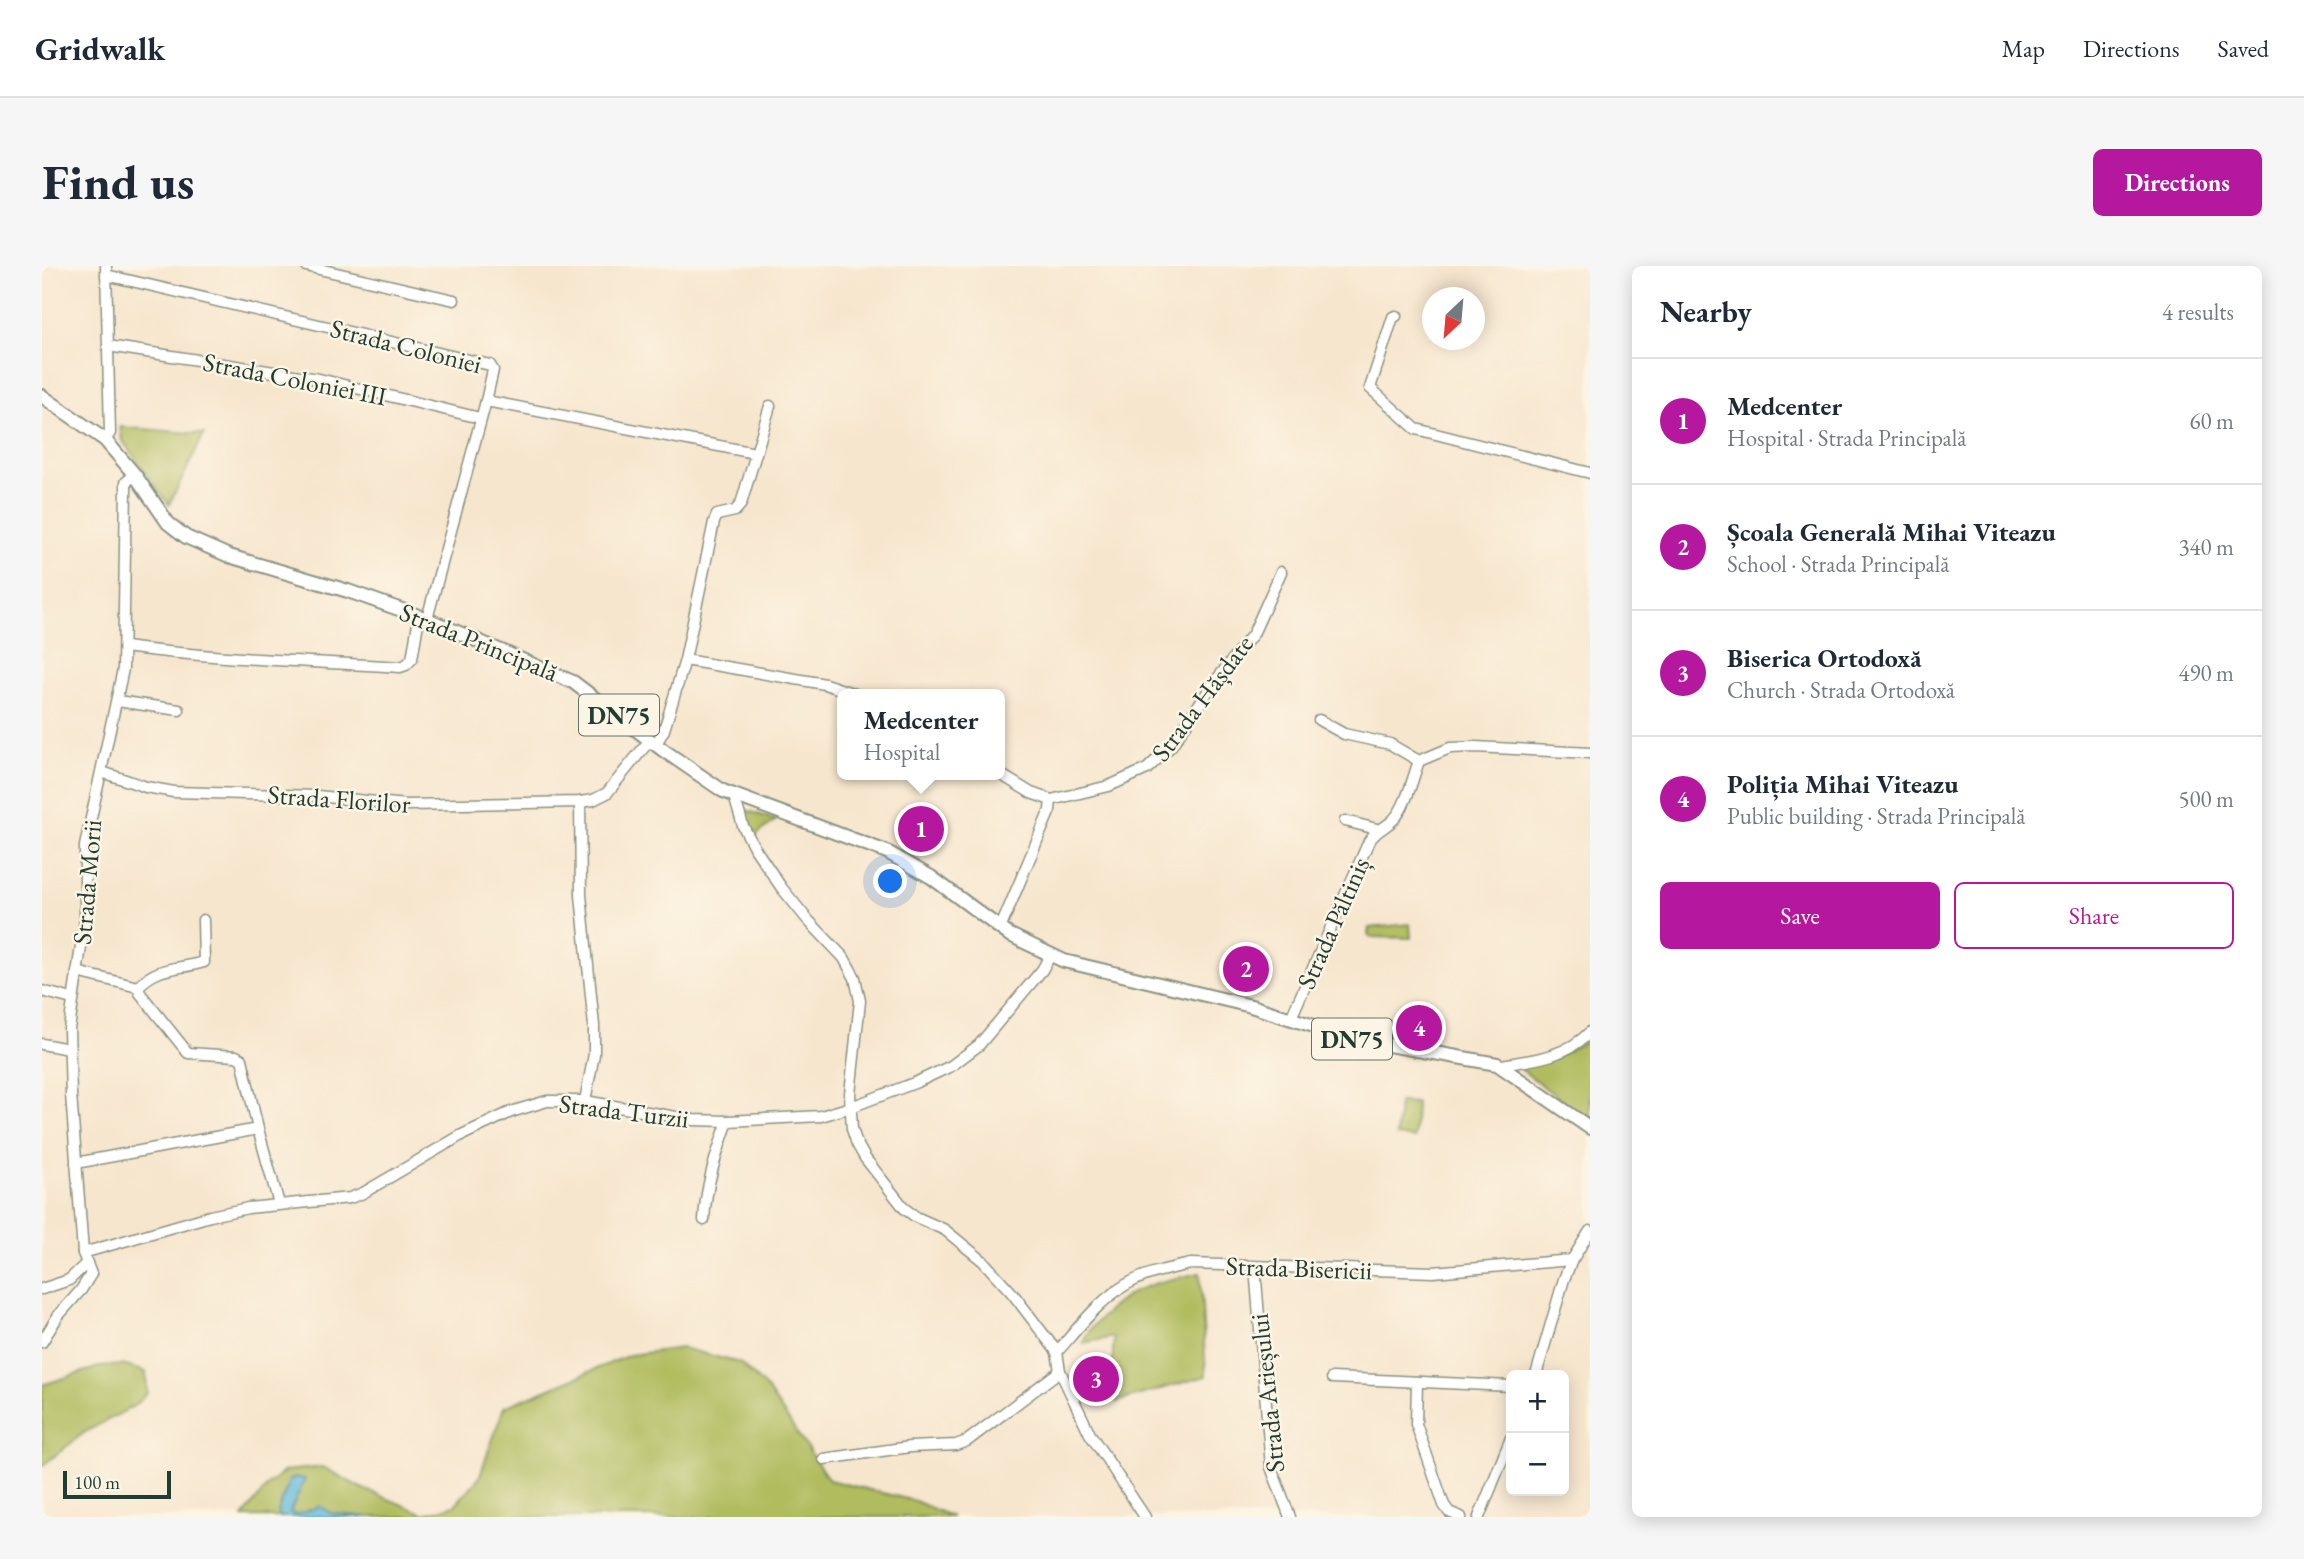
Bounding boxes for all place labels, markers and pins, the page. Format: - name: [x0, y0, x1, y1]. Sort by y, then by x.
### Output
- pin: 1: [898, 803, 944, 855]
- pin: 2: [1223, 943, 1269, 995]
- pin: 4: [1396, 1002, 1442, 1054]
- pin: 3: [1073, 1353, 1119, 1405]

